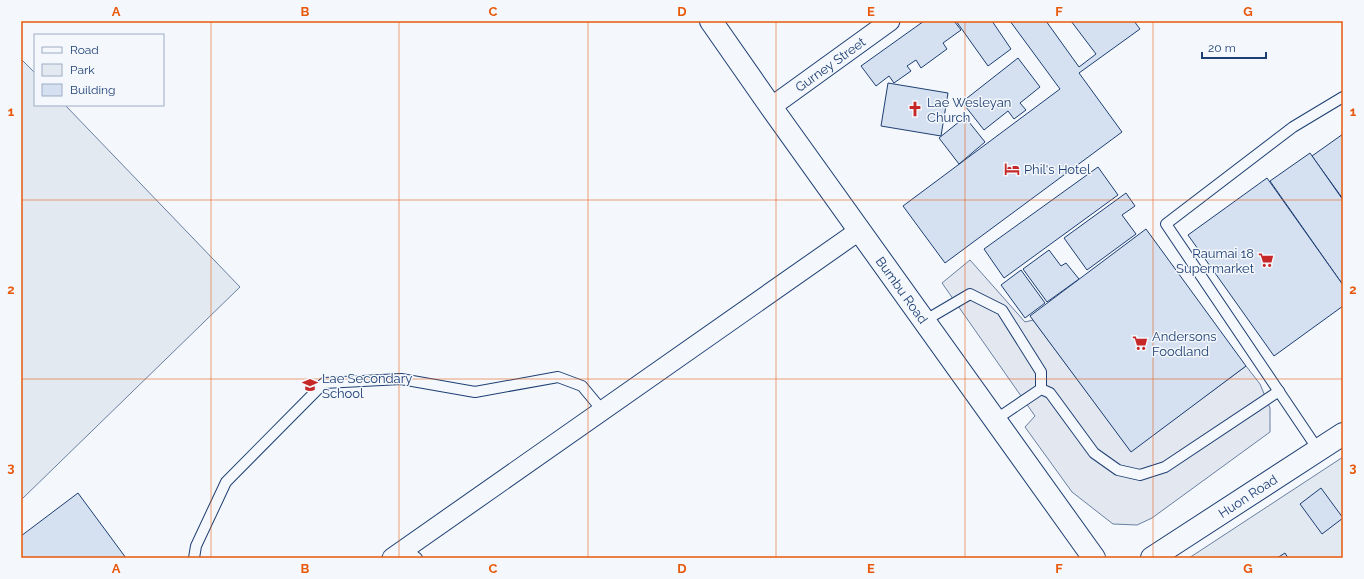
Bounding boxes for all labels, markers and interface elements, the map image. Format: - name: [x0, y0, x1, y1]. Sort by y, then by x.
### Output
- text: A: [112, 4, 121, 19]
- text: B: [301, 4, 310, 19]
- text: C: [489, 4, 498, 19]
- text: D: [677, 4, 687, 19]
- text: E: [867, 4, 875, 19]
- text: F: [1055, 4, 1063, 19]
- text: G: [1243, 4, 1253, 19]
- legend: [34, 34, 164, 106]
- street label: Gurney Street: [793, 34, 869, 95]
- scale bar: [1202, 34, 1266, 60]
- text: 20 m: [1208, 41, 1236, 55]
- text: Road: [70, 43, 99, 57]
- text: Park: [70, 63, 95, 77]
- text: Building: [70, 83, 116, 97]
- place label: Lae Wesleyan Church: [927, 95, 1011, 125]
- church icon: Lae Wesleyan Church: [906, 100, 924, 118]
- text: 1: [8, 104, 15, 119]
- text: 1: [1350, 104, 1357, 119]
- hotel icon: Phil's Hotel: [1003, 160, 1021, 178]
- place label: Phil's Hotel: [1024, 162, 1091, 177]
- place label: Raumai 18 Supermarket: [1176, 246, 1255, 276]
- supermarket icon: Raumai 18 Supermarket: [1257, 251, 1275, 269]
- street label: Bumbu Road: [873, 254, 931, 327]
- text: 2: [7, 282, 15, 297]
- text: 2: [1349, 282, 1357, 297]
- place label: Andersons Foodland: [1152, 329, 1217, 359]
- supermarket icon: Andersons Foodland: [1131, 334, 1149, 352]
- place label: Lae Secondary School: [322, 371, 412, 401]
- school or university icon: Lae Secondary School: [301, 376, 319, 394]
- text: 3: [7, 460, 15, 475]
- text: 3: [1349, 460, 1357, 475]
- street label: Huon Road: [1216, 472, 1280, 521]
- text: A: [112, 561, 121, 576]
- text: B: [301, 561, 310, 576]
- text: C: [489, 561, 498, 576]
- text: D: [677, 561, 687, 576]
- text: E: [867, 561, 875, 576]
- text: F: [1055, 561, 1063, 576]
- text: G: [1243, 561, 1253, 576]

